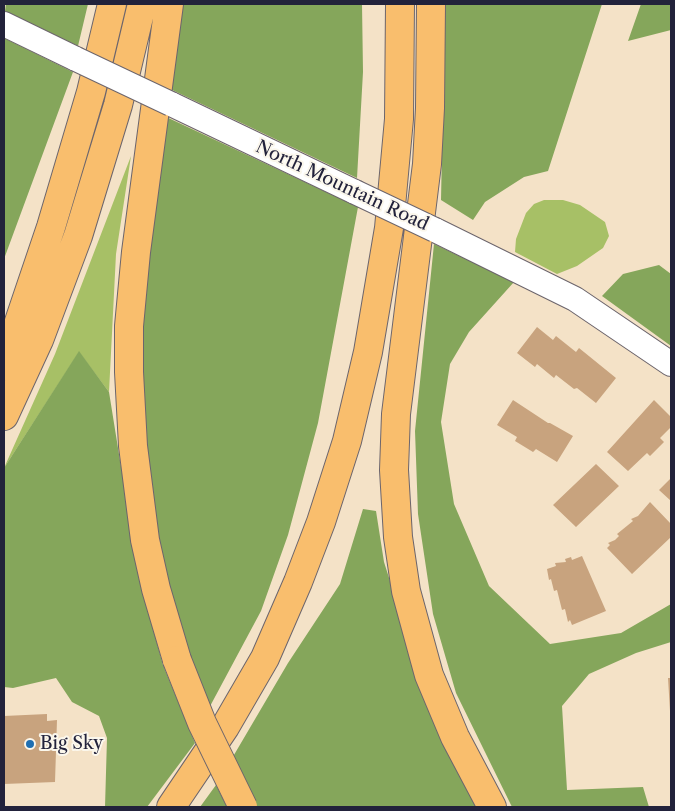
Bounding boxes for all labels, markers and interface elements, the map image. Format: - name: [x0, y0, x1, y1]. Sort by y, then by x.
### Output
- street label: North Mountain Road: [252, 136, 432, 236]
- place label: Big Sky: [40, 733, 103, 755]
- marker: Big Sky: [24, 738, 36, 750]

